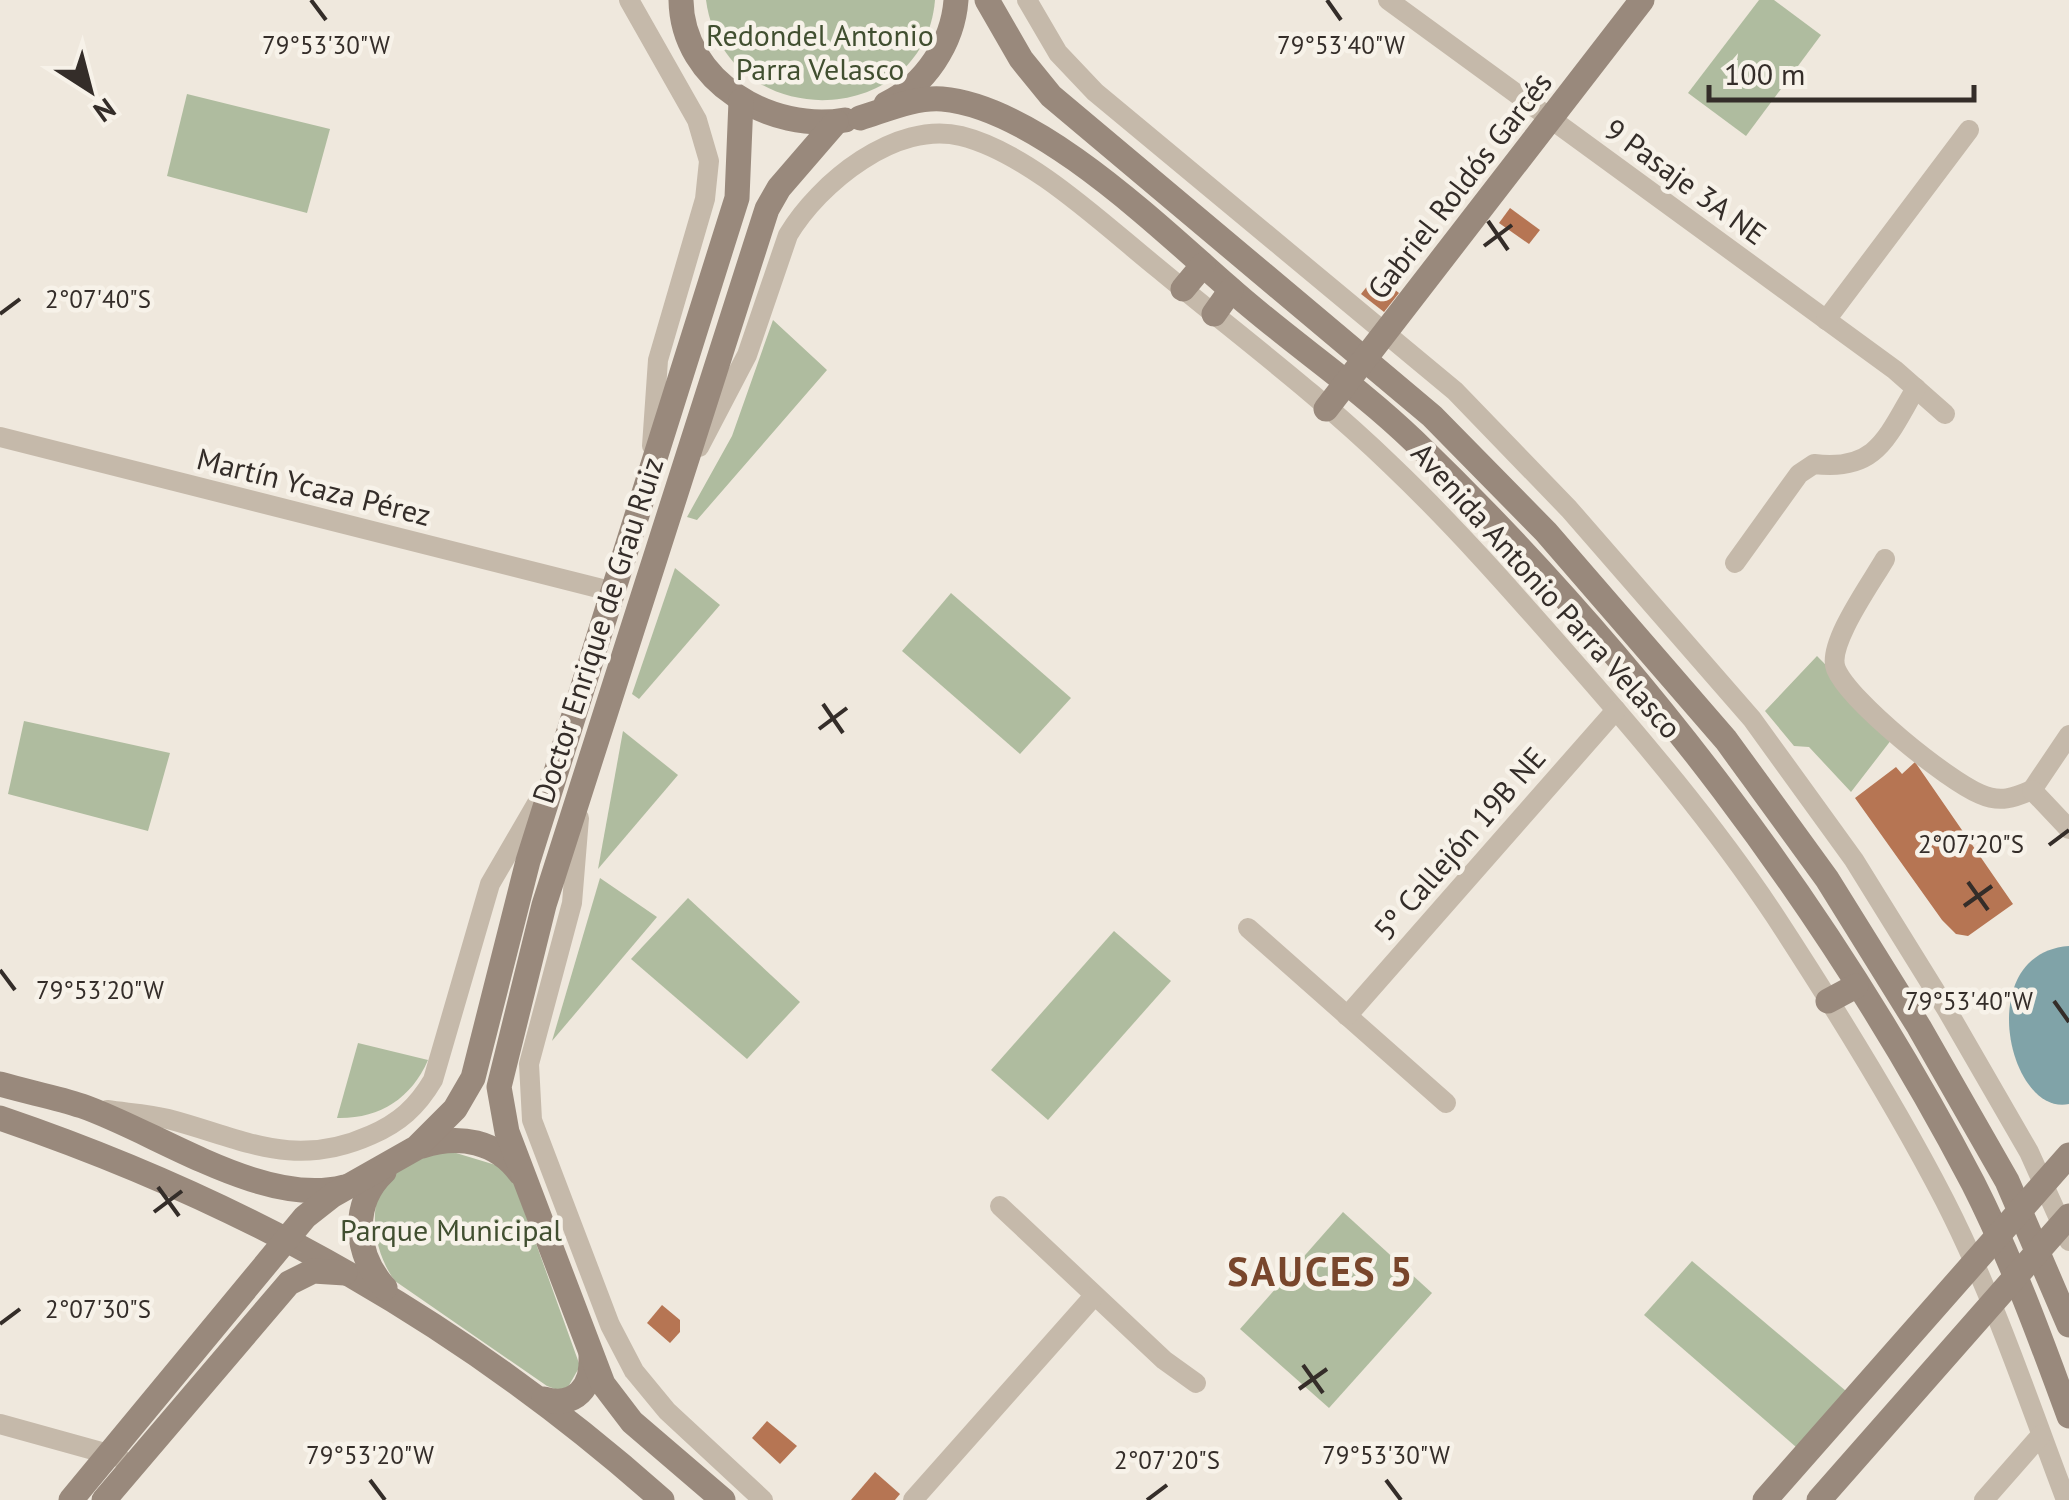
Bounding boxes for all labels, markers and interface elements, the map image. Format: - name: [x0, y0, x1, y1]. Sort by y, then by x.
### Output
- park label: Redondel Antonio Parra Velasco: [706, 15, 934, 88]
- text: 79°53'30"W: [262, 29, 390, 61]
- text: 79°53'40"W: [1277, 29, 1405, 61]
- north arrow: [40, 40, 140, 140]
- scale bar: [1709, 40, 1974, 102]
- text: 100 m: [1724, 54, 1805, 93]
- street label: Gabriel Roldós Garcés: [1358, 63, 1560, 307]
- text: N: [87, 90, 123, 131]
- street label: 9 Pasaje 3A NE: [1597, 109, 1775, 253]
- text: 2°07'40"S: [45, 283, 151, 315]
- street label: Avenida Antonio Parra Velasco: [1404, 434, 1690, 746]
- street label: Martín Ycaza Pérez: [193, 438, 435, 534]
- street label: Doctor Enrique de Grau Ruiz: [523, 452, 671, 808]
- street label: 5º Callejón 19B NE: [1364, 738, 1554, 948]
- text: 2°07'20"S: [1918, 828, 2024, 860]
- text: 79°53'20"W: [36, 974, 164, 1006]
- text: 79°53'40"W: [1905, 985, 2033, 1017]
- park label: Parque Municipal: [340, 1210, 562, 1249]
- district label: SAUCES 5: [1227, 1245, 1415, 1297]
- text: 2°07'30"S: [45, 1293, 151, 1325]
- text: 79°53'20"W: [306, 1439, 434, 1471]
- text: 79°53'30"W: [1322, 1439, 1450, 1471]
- text: 2°07'20"S: [1114, 1444, 1220, 1476]

